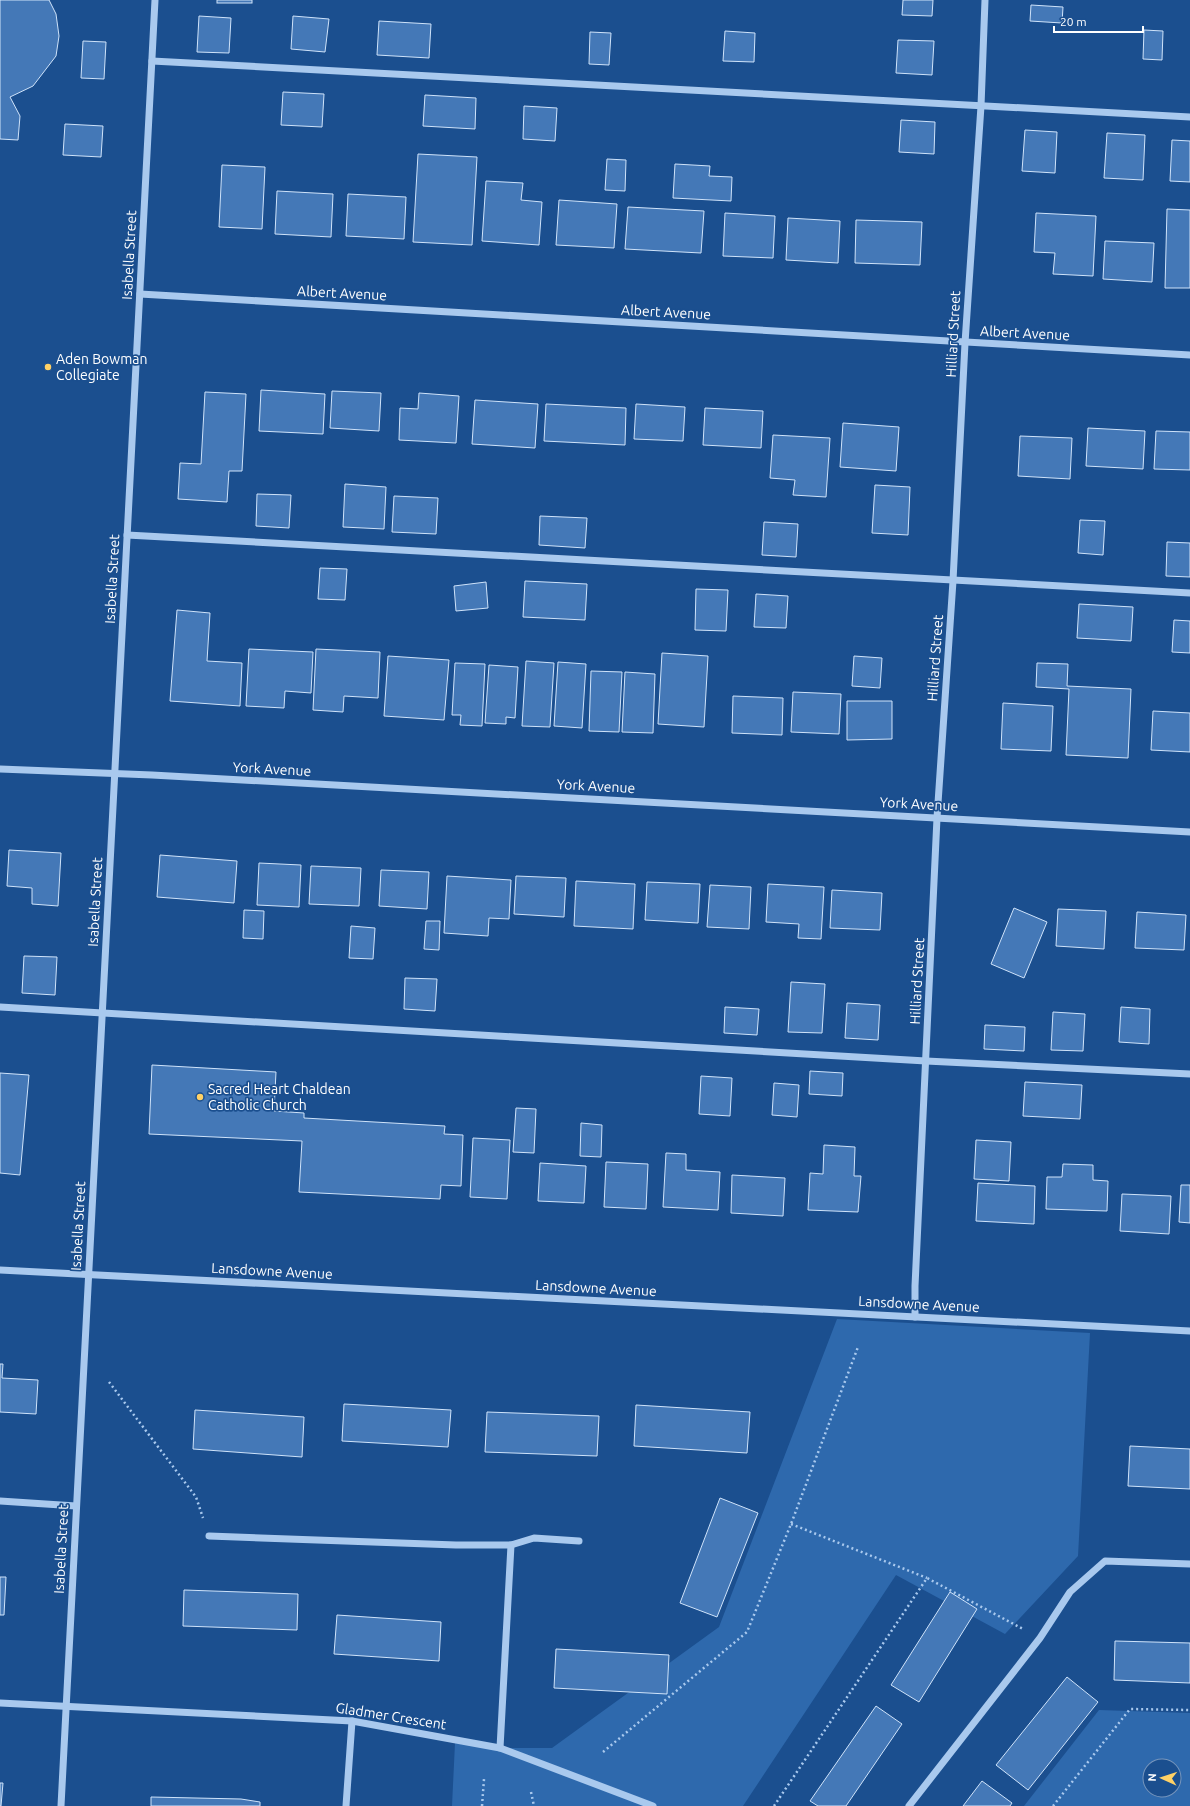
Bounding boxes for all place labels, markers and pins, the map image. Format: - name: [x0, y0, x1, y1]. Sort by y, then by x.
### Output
- place label: Aden Bowman Collegiate: [56, 351, 147, 383]
- marker: Aden Bowman Collegiate: [43, 362, 53, 372]
- place label: Sacred Heart Chaldean Catholic Church: [208, 1081, 351, 1113]
- marker: Sacred Heart Chaldean Catholic Church: [195, 1092, 205, 1102]

